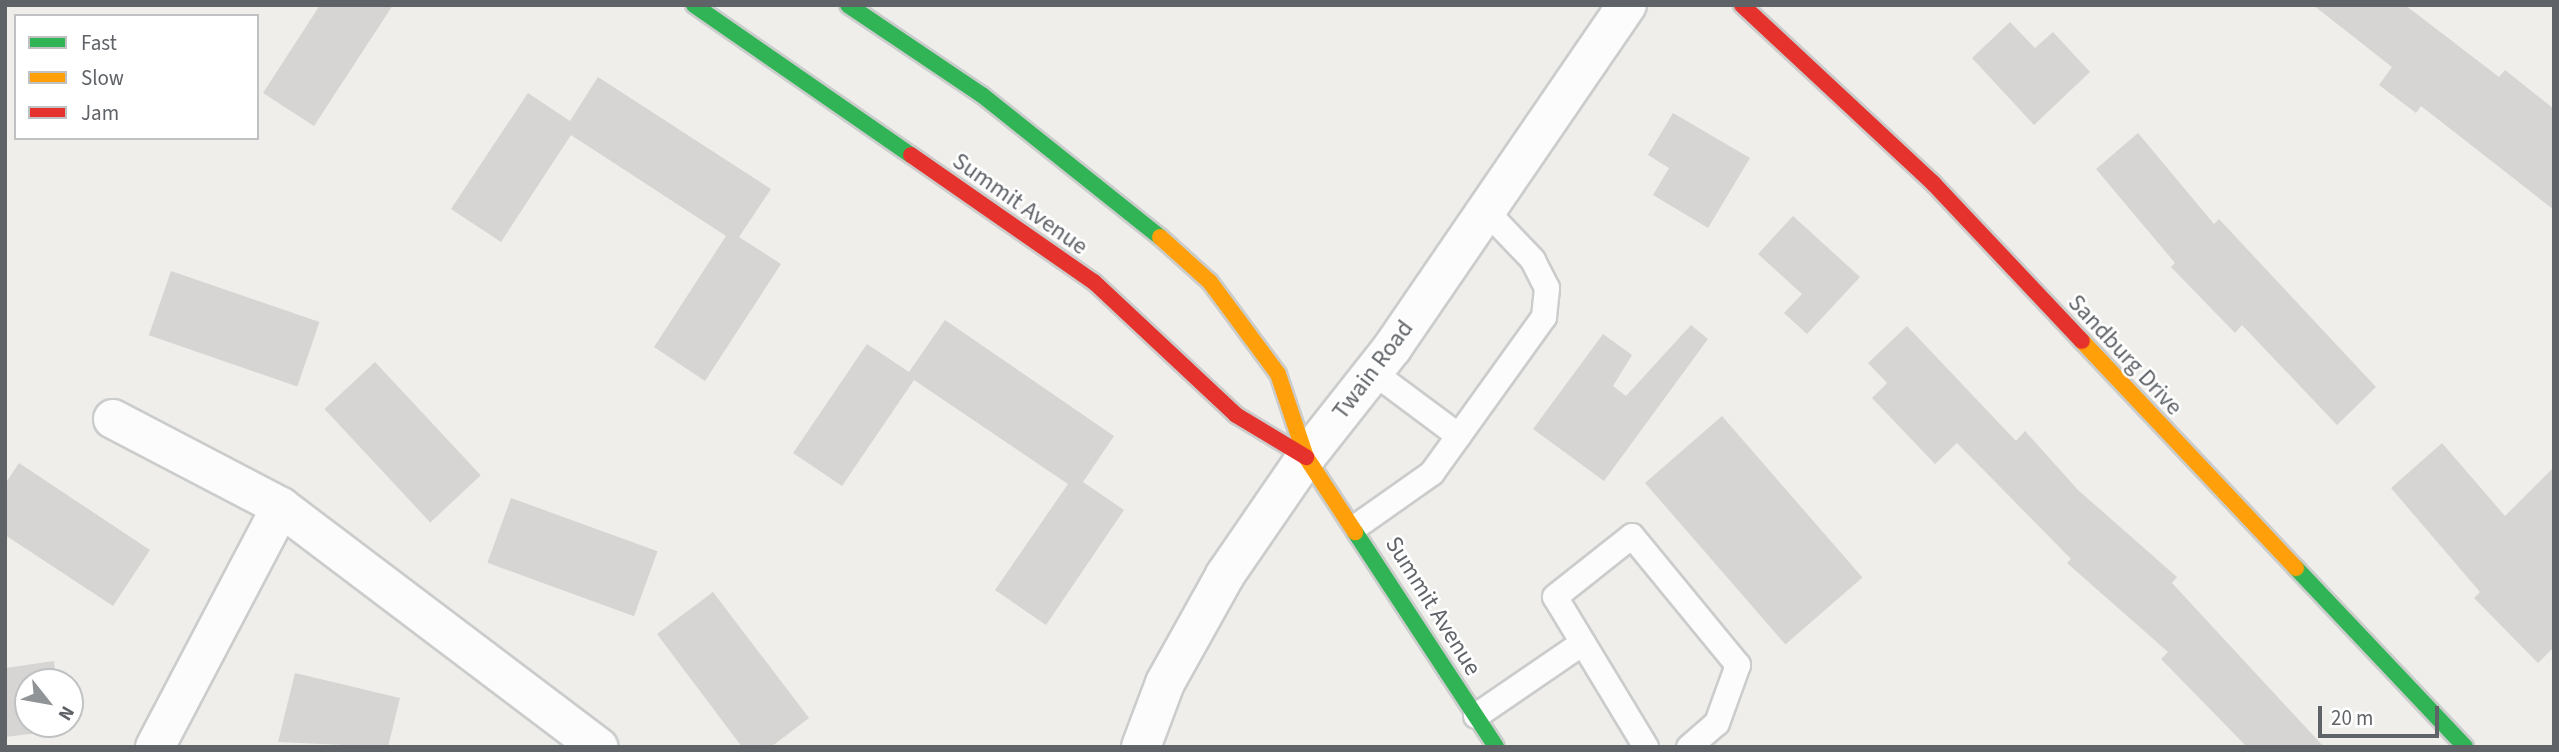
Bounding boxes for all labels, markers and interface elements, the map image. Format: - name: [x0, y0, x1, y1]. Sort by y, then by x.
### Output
- legend: [14, 14, 259, 140]
- text: Fast: [81, 28, 117, 58]
- text: Slow: [81, 63, 124, 93]
- text: Jam: [81, 98, 119, 128]
- street label: Summit Avenue: [947, 147, 1093, 261]
- street label: Sandburg Drive: [2062, 289, 2188, 421]
- street label: Twain Road: [1326, 315, 1420, 425]
- street label: Summit Avenue: [1379, 531, 1487, 681]
- north arrow: [14, 668, 84, 738]
- scale bar: [2321, 692, 2442, 736]
- text: N: [51, 701, 81, 725]
- text: 20 m: [2331, 703, 2373, 733]

